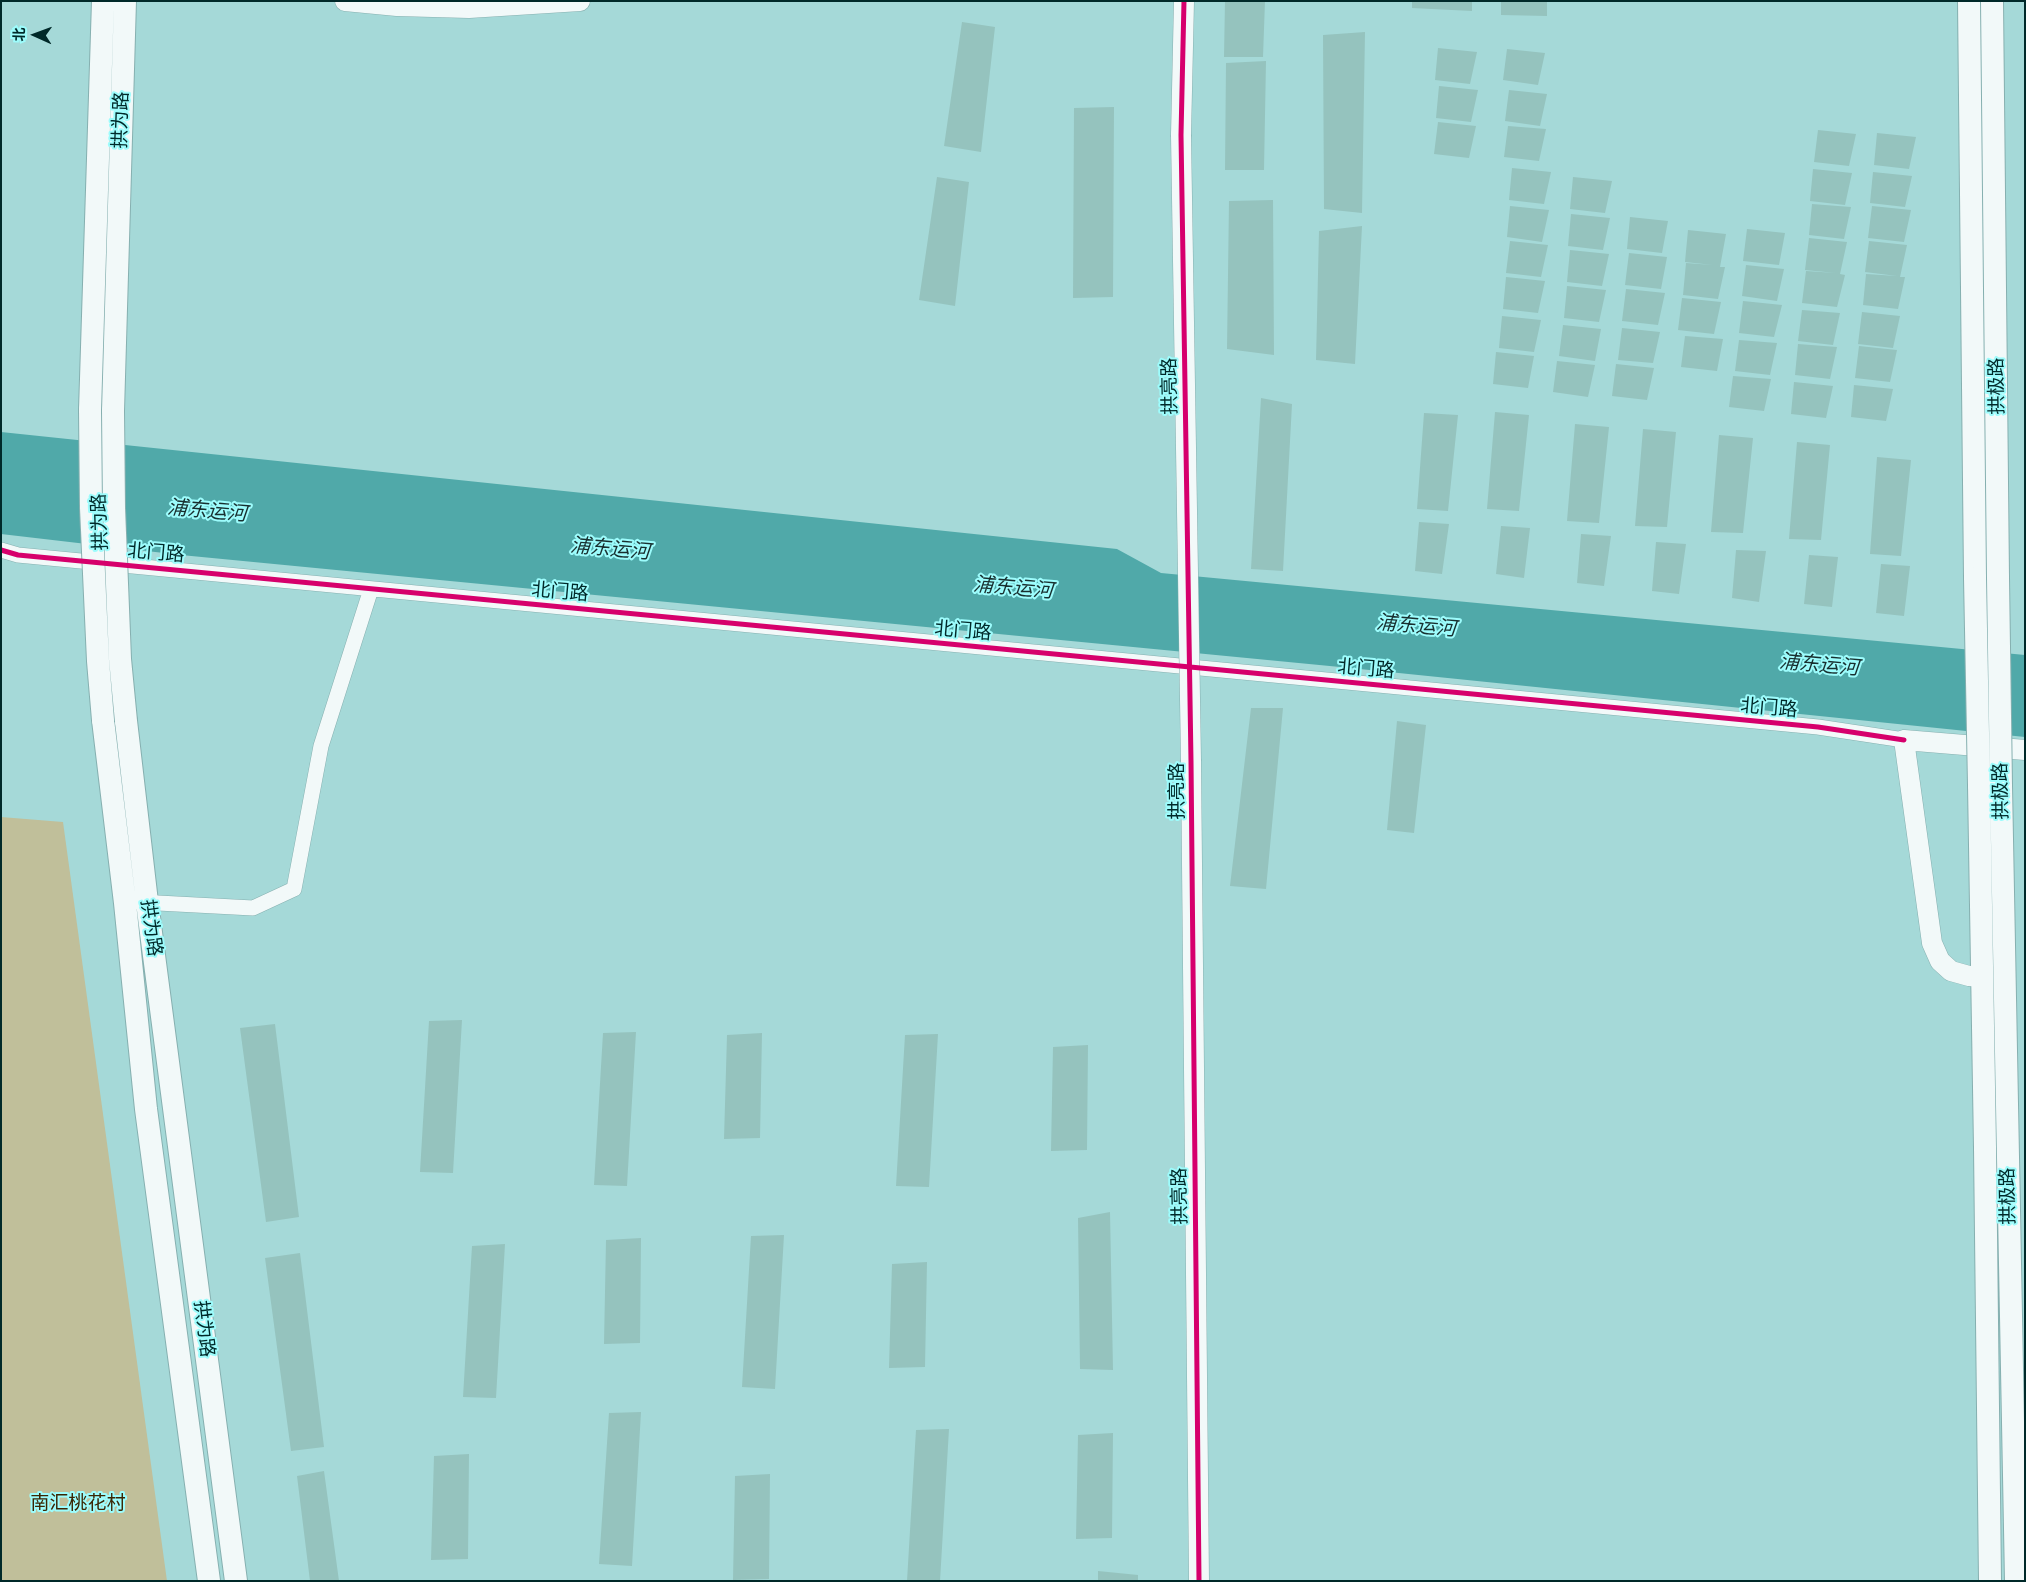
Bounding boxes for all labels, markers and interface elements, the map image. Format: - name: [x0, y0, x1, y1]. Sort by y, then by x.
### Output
- north arrow: [10, 10, 60, 60]
- text: 北: [13, 27, 27, 42]
- street label: 拱为路: [109, 91, 133, 149]
- street label: 拱亮路: [1158, 357, 1182, 415]
- street label: 拱极路: [1985, 357, 2009, 415]
- street label: 拱为路: [88, 493, 112, 551]
- water label: 浦东运河: [166, 496, 248, 526]
- water label: 浦东运河: [569, 534, 651, 564]
- street label: 北门路: [127, 539, 185, 567]
- water label: 浦东运河: [972, 573, 1054, 603]
- street label: 北门路: [531, 578, 589, 606]
- water label: 浦东运河: [1375, 611, 1457, 641]
- street label: 北门路: [934, 617, 992, 645]
- water label: 浦东运河: [1778, 650, 1860, 680]
- street label: 北门路: [1337, 655, 1395, 683]
- street label: 北门路: [1740, 694, 1798, 722]
- street label: 拱极路: [1989, 762, 2013, 820]
- street label: 拱亮路: [1166, 763, 1188, 819]
- street label: 拱为路: [136, 898, 166, 958]
- street label: 拱亮路: [1168, 1167, 1192, 1225]
- street label: 拱极路: [1996, 1167, 2020, 1225]
- street label: 拱为路: [189, 1299, 219, 1359]
- park label: 南汇桃花村: [31, 1492, 125, 1514]

